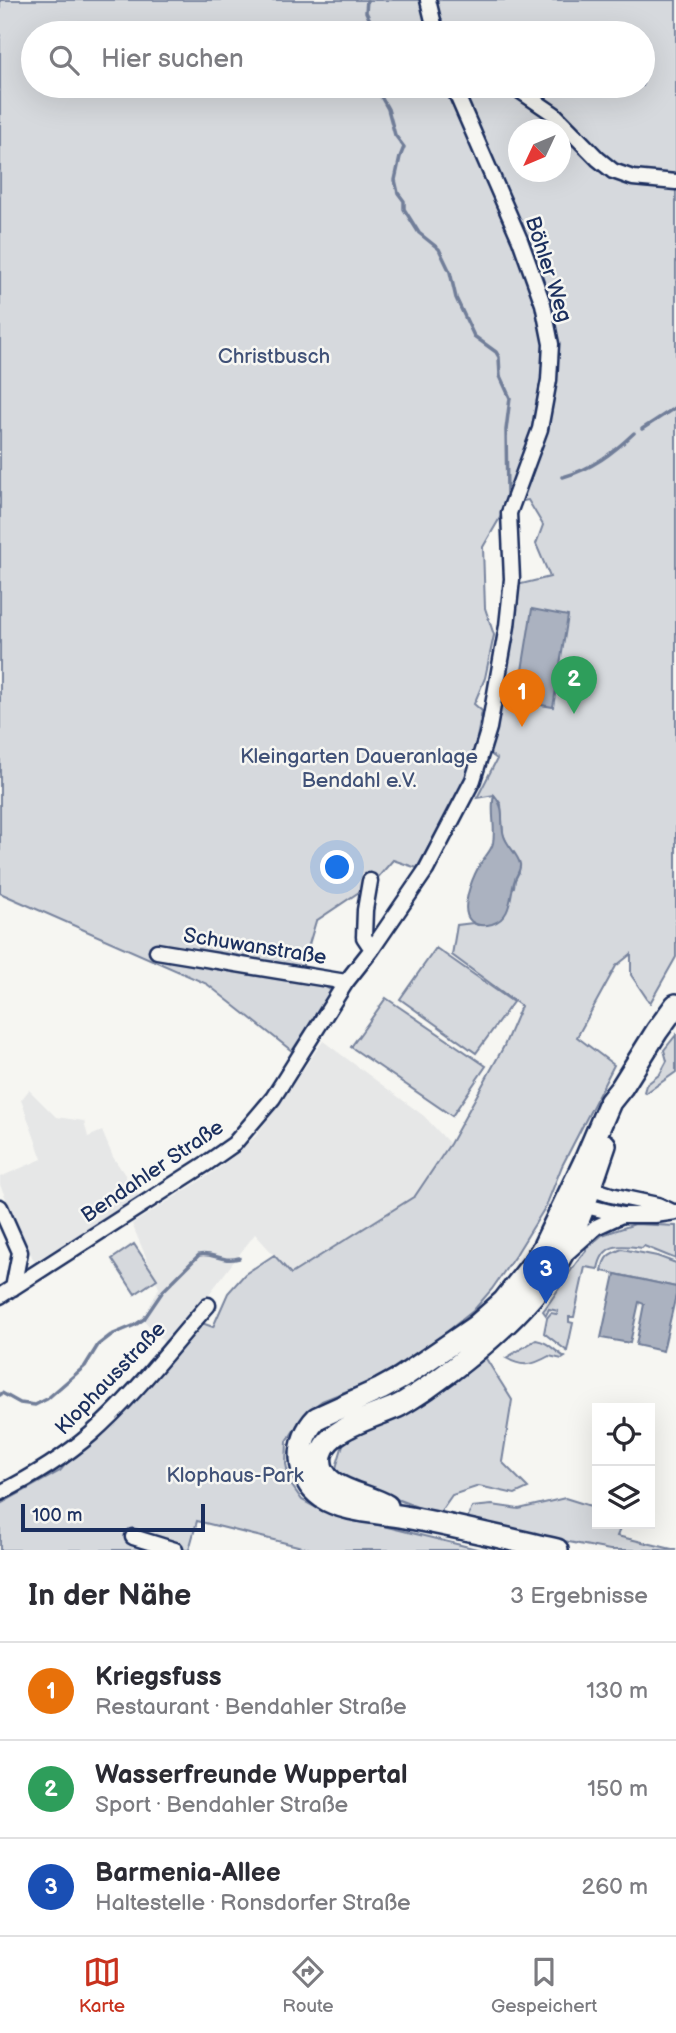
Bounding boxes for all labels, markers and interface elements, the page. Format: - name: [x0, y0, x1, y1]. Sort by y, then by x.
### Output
- search box: [21, 21, 655, 98]
- icon: search: [45, 41, 83, 79]
- text: Hier suchen: [101, 44, 244, 75]
- north arrow: [508, 119, 571, 182]
- street label: Böhler Weg: [520, 213, 577, 325]
- park label: Christbusch: [218, 344, 330, 369]
- pin: 2: [551, 656, 597, 714]
- pin: 1: [499, 669, 545, 727]
- park label: Kleingarten Daueranlage Bendahl e.V.: [240, 744, 478, 793]
- your location: [320, 850, 354, 884]
- street label: Schuwanstraße: [181, 923, 328, 970]
- street label: Bendahler Straße: [76, 1115, 228, 1228]
- pin: 3: [523, 1246, 569, 1304]
- street label: Klophausstraße: [50, 1316, 171, 1440]
- map controls: [592, 1403, 655, 1529]
- button: locate: [592, 1403, 655, 1466]
- park label: Klophaus-Park: [166, 1463, 305, 1488]
- button: layers: [592, 1466, 655, 1529]
- scale bar: [21, 1501, 205, 1533]
- text: 100 m: [32, 1504, 83, 1527]
- text: In der Nähe: [28, 1578, 191, 1614]
- text: 3 Ergebnisse: [510, 1582, 648, 1610]
- text: Kriegsfuss: [95, 1662, 222, 1693]
- text: 1: [46, 1677, 56, 1705]
- text: 130 m: [586, 1677, 648, 1705]
- text: Restaurant · Bendahler Straße: [95, 1693, 407, 1721]
- text: Wasserfreunde Wuppertal: [95, 1760, 408, 1791]
- text: 2: [44, 1775, 58, 1803]
- text: 150 m: [587, 1775, 648, 1803]
- text: Sport · Bendahler Straße: [95, 1791, 348, 1819]
- text: Barmenia-Allee: [95, 1858, 281, 1889]
- text: 3: [44, 1873, 58, 1901]
- text: 260 m: [582, 1873, 648, 1901]
- text: Haltestelle · Ronsdorfer Straße: [95, 1889, 411, 1917]
- tab: Karte: [79, 1953, 125, 2018]
- tab: Route: [282, 1953, 334, 2018]
- tab: Gespeichert: [491, 1953, 597, 2018]

